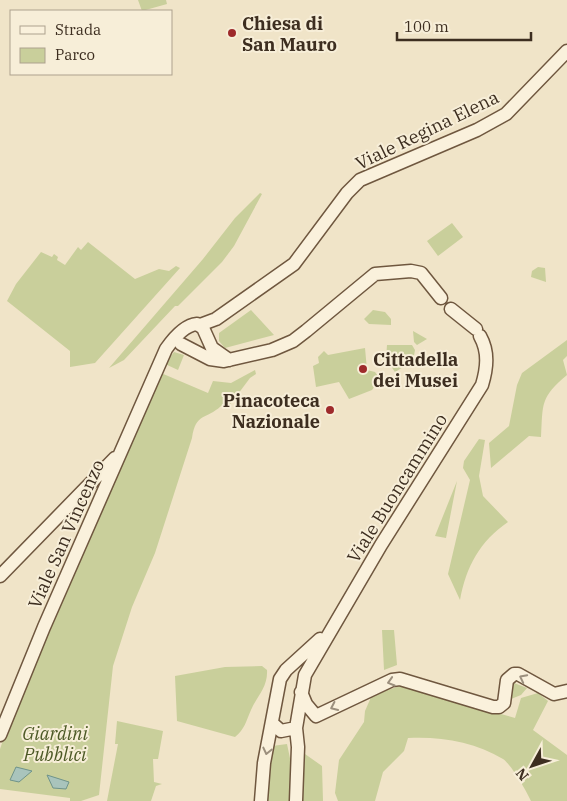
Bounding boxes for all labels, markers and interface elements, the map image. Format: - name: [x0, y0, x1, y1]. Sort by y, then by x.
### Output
- legend: [10, 10, 172, 75]
- scale bar: [397, 10, 531, 42]
- place label: Chiesa di San Mauro: [242, 12, 337, 56]
- text: 100 m: [404, 17, 449, 36]
- text: Strada: [55, 20, 101, 39]
- marker: Chiesa di San Mauro: [226, 27, 238, 39]
- text: Parco: [55, 45, 95, 64]
- street label: Viale Regina Elena: [352, 85, 503, 175]
- place label: Cittadella dei Musei: [373, 348, 458, 392]
- marker: Cittadella dei Musei: [357, 363, 369, 375]
- place label: Pinacoteca Nazionale: [223, 389, 320, 433]
- marker: Pinacoteca Nazionale: [324, 404, 336, 416]
- street label: Viale Buoncammino: [342, 409, 452, 567]
- street label: Viale San Vincenzo: [23, 456, 109, 612]
- one-way arrow: [519, 674, 528, 684]
- one-way arrow: [387, 677, 395, 687]
- one-way arrow: [330, 701, 339, 711]
- park label: Giardini Pubblici: [22, 722, 88, 766]
- north arrow: [507, 741, 557, 791]
- one-way arrow: [262, 746, 273, 755]
- text: N: [512, 764, 532, 784]

